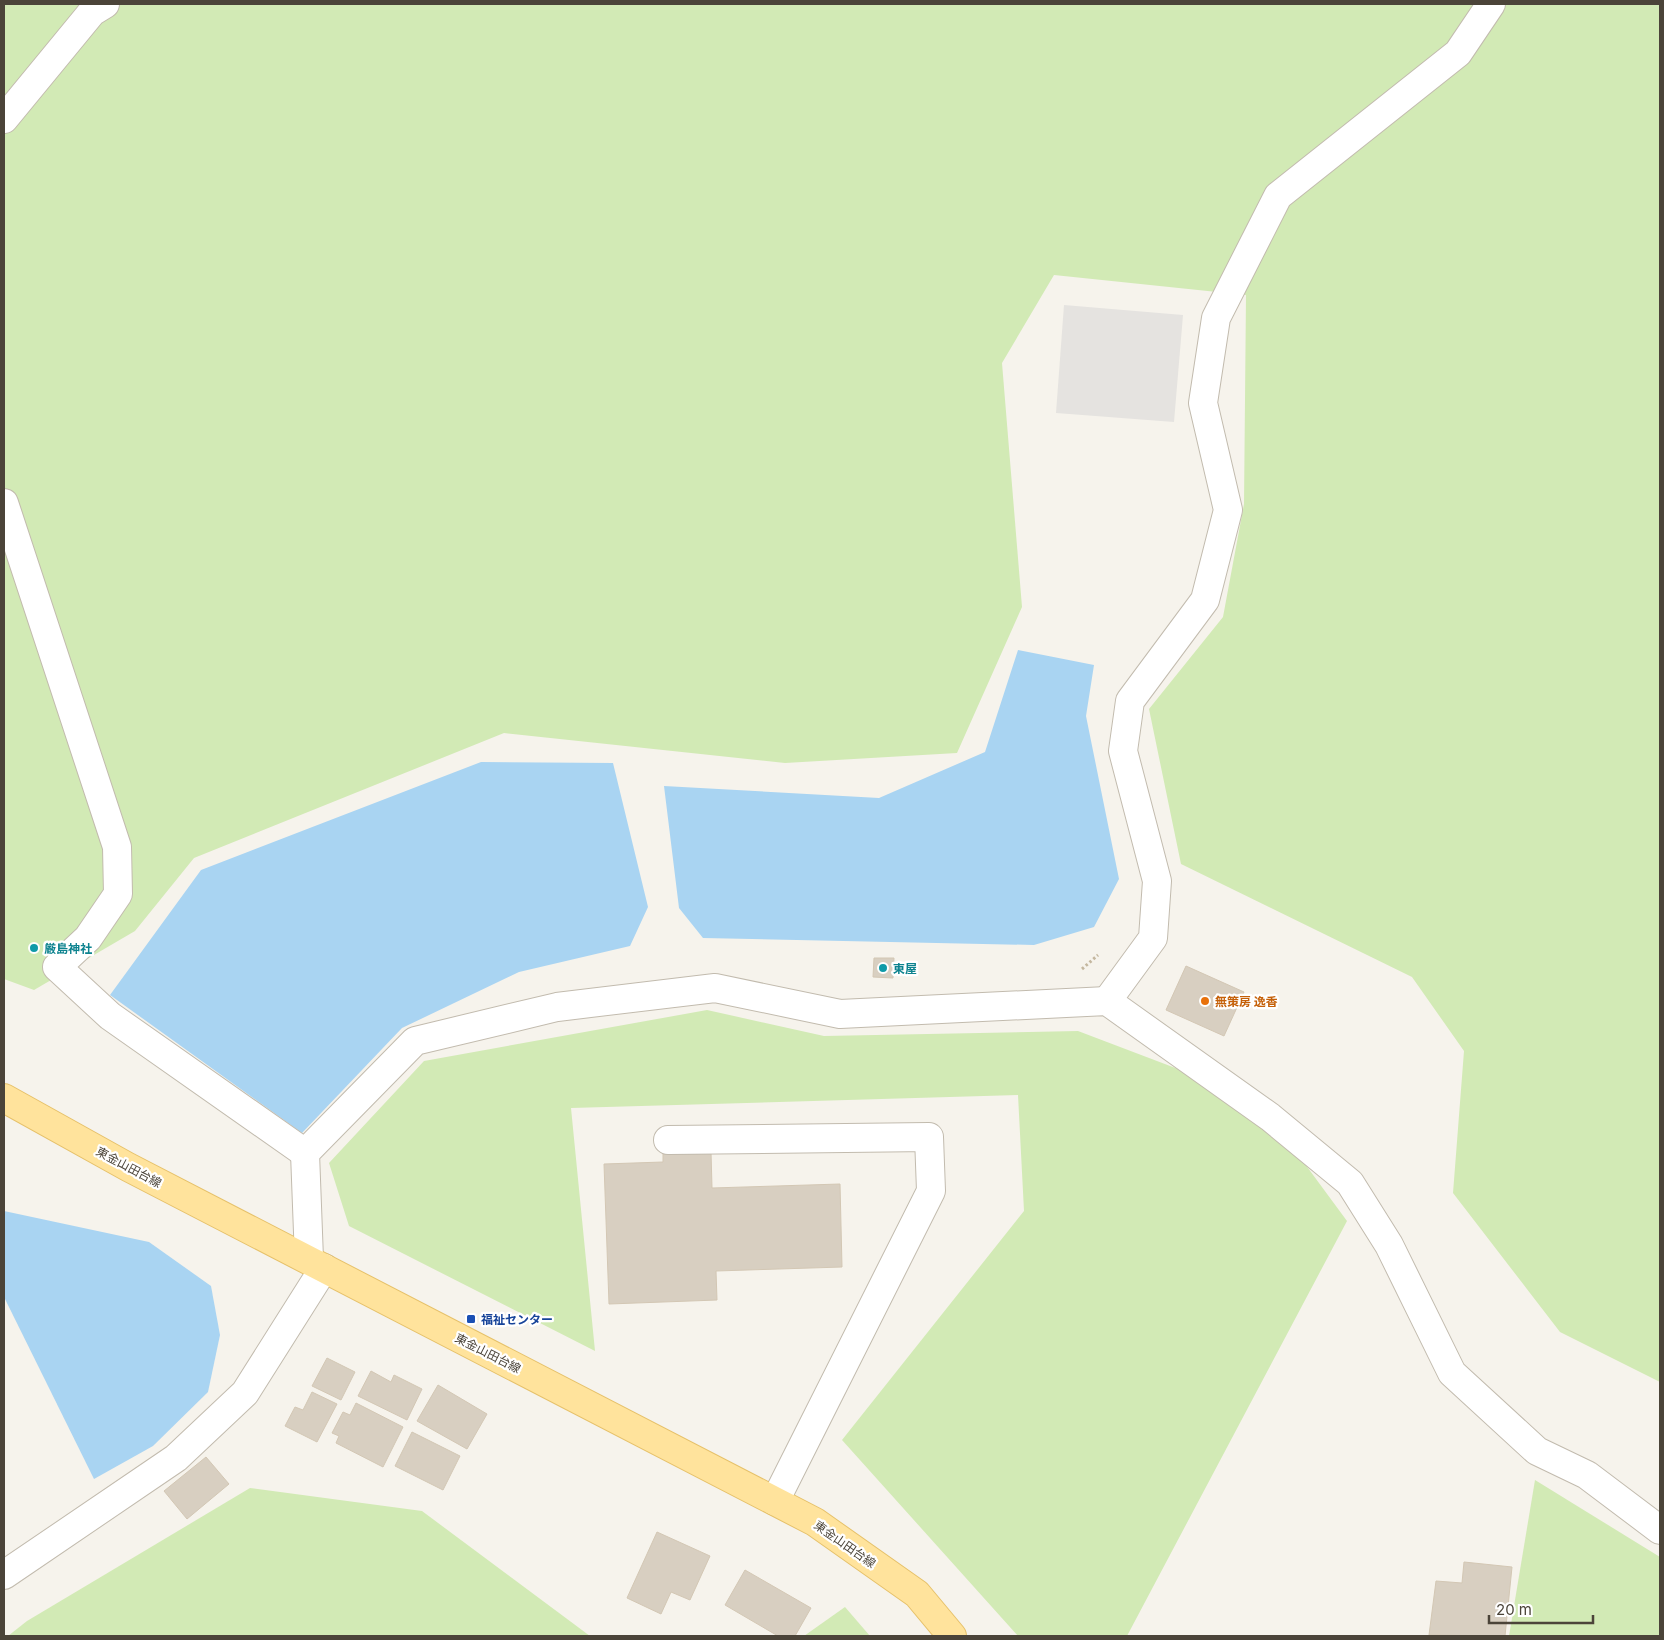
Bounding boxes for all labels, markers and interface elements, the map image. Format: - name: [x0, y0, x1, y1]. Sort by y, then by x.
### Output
- place label: 厳島神社: [44, 941, 92, 956]
- marker: 厳島神社: [28, 942, 40, 954]
- place label: 東屋: [893, 961, 917, 976]
- marker: 東屋: [877, 962, 889, 974]
- place label: 無策房 逸香: [1215, 994, 1278, 1009]
- marker: 無策房 逸香: [1199, 995, 1211, 1007]
- street label: 東金山田台線: [94, 1143, 164, 1191]
- place label: 福祉センター: [481, 1312, 553, 1327]
- marker: 福祉センター: [465, 1313, 477, 1325]
- street label: 東金山田台線: [453, 1330, 523, 1376]
- street label: 東金山田台線: [811, 1517, 879, 1571]
- scale bar: [1489, 1592, 1593, 1624]
- text: 20 m: [1496, 1600, 1532, 1619]

